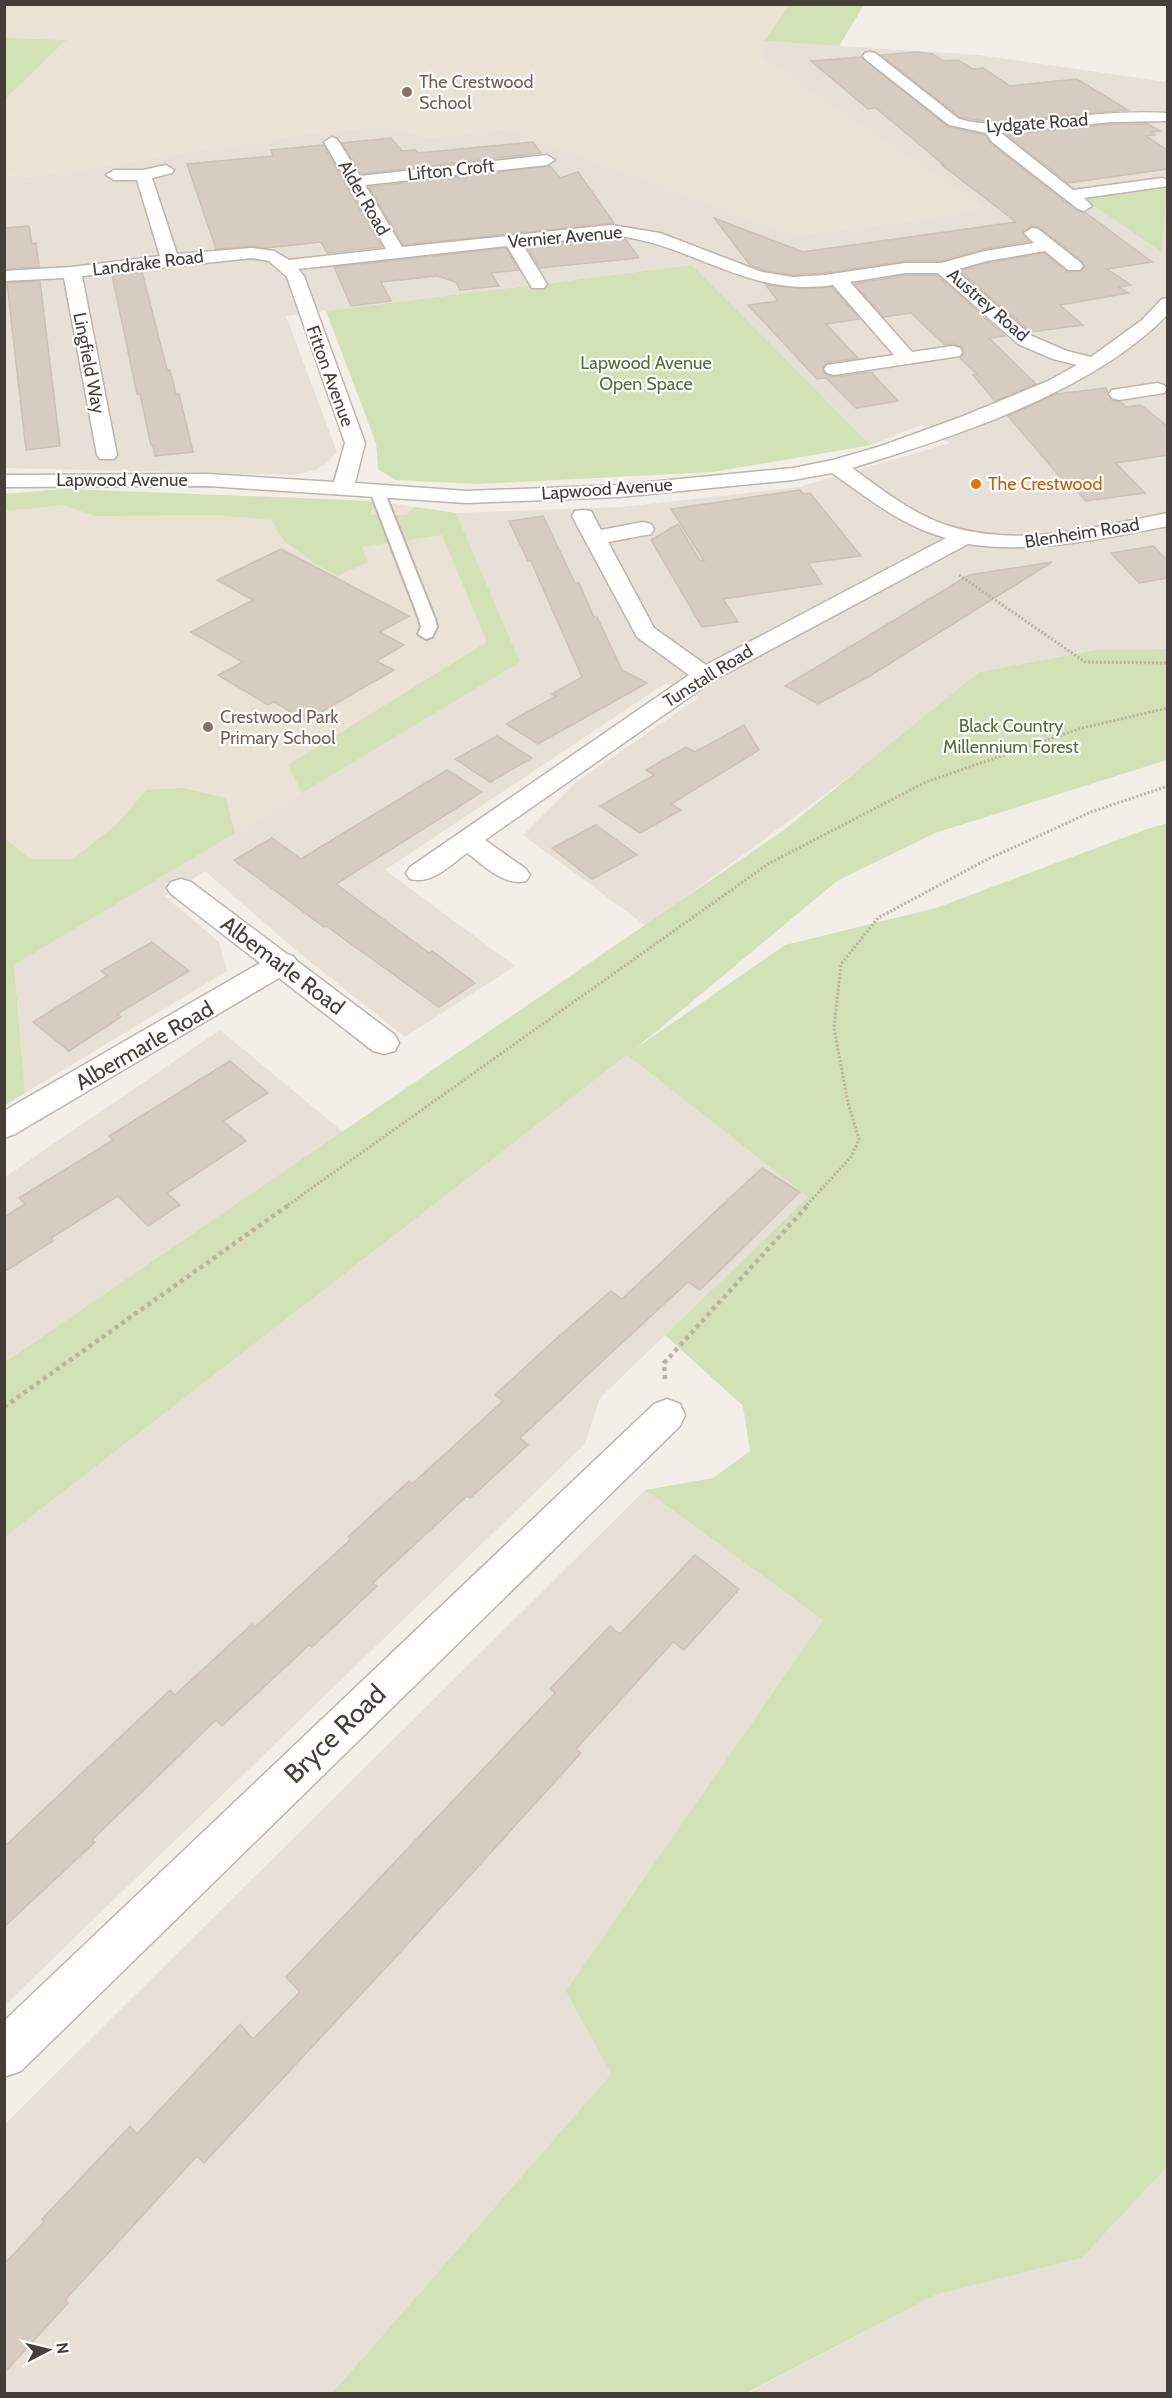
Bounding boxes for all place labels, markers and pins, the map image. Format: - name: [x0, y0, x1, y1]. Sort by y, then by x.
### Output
- place label: The Crestwood School: [419, 71, 533, 114]
- marker: The Crestwood School: [400, 85, 414, 99]
- place label: The Crestwood: [988, 473, 1102, 495]
- marker: The Crestwood: [969, 477, 983, 491]
- place label: Crestwood Park Primary School: [220, 706, 339, 749]
- marker: Crestwood Park Primary School: [201, 720, 215, 734]

